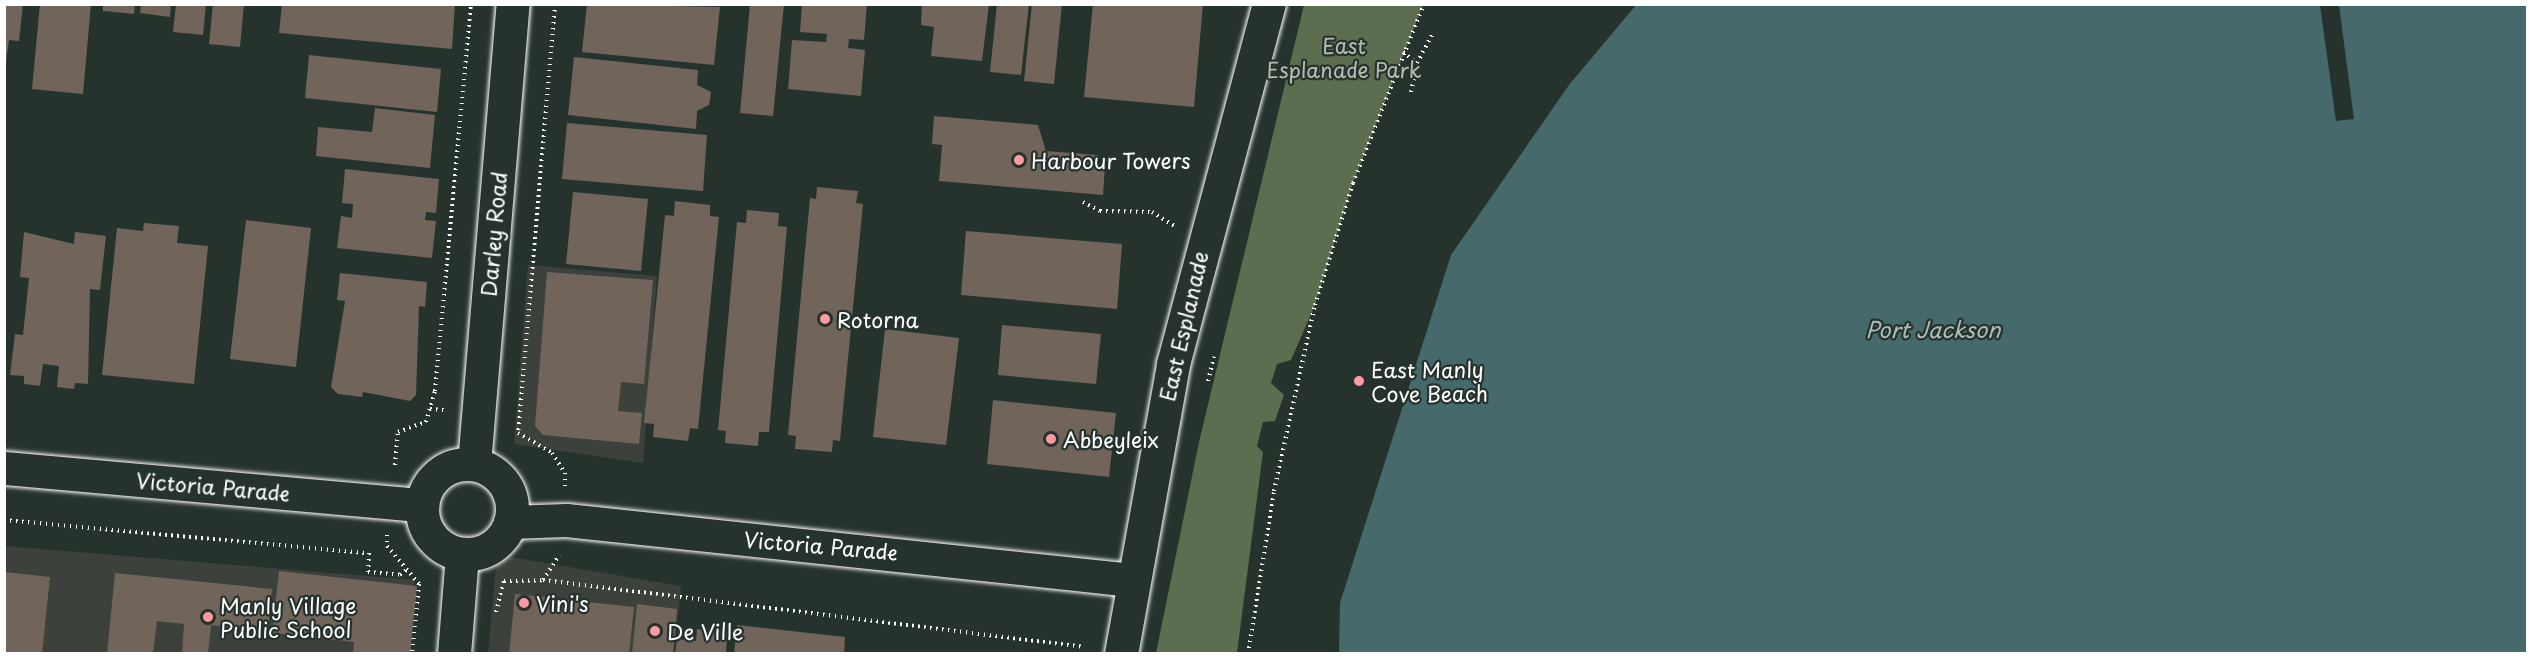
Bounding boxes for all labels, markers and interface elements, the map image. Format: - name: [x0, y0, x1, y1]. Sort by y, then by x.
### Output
- park label: East Esplanade Park: [1266, 32, 1422, 82]
- place label: Harbour Towers: [1031, 147, 1191, 173]
- marker: Harbour Towers: [1012, 153, 1026, 167]
- street label: Darley Road: [475, 170, 511, 298]
- street label: East Esplanade: [1153, 249, 1213, 403]
- place label: Rotorna: [837, 306, 919, 332]
- marker: Rotorna: [818, 312, 832, 326]
- water label: Port Jackson: [1865, 316, 2001, 342]
- place label: East Manly Cove Beach: [1371, 356, 1488, 406]
- marker: East Manly Cove Beach: [1352, 374, 1366, 388]
- place label: Abbeyleix: [1063, 426, 1159, 452]
- marker: Abbeyleix: [1044, 432, 1058, 446]
- street label: Victoria Parade: [134, 467, 292, 505]
- street label: Victoria Parade: [742, 526, 900, 564]
- place label: Vini's: [536, 590, 589, 616]
- place label: Manly Village Public School: [220, 592, 356, 642]
- marker: Vini's: [517, 596, 531, 610]
- marker: Manly Village Public School: [201, 610, 215, 624]
- place label: De Ville: [667, 618, 744, 644]
- marker: De Ville: [648, 624, 662, 638]

